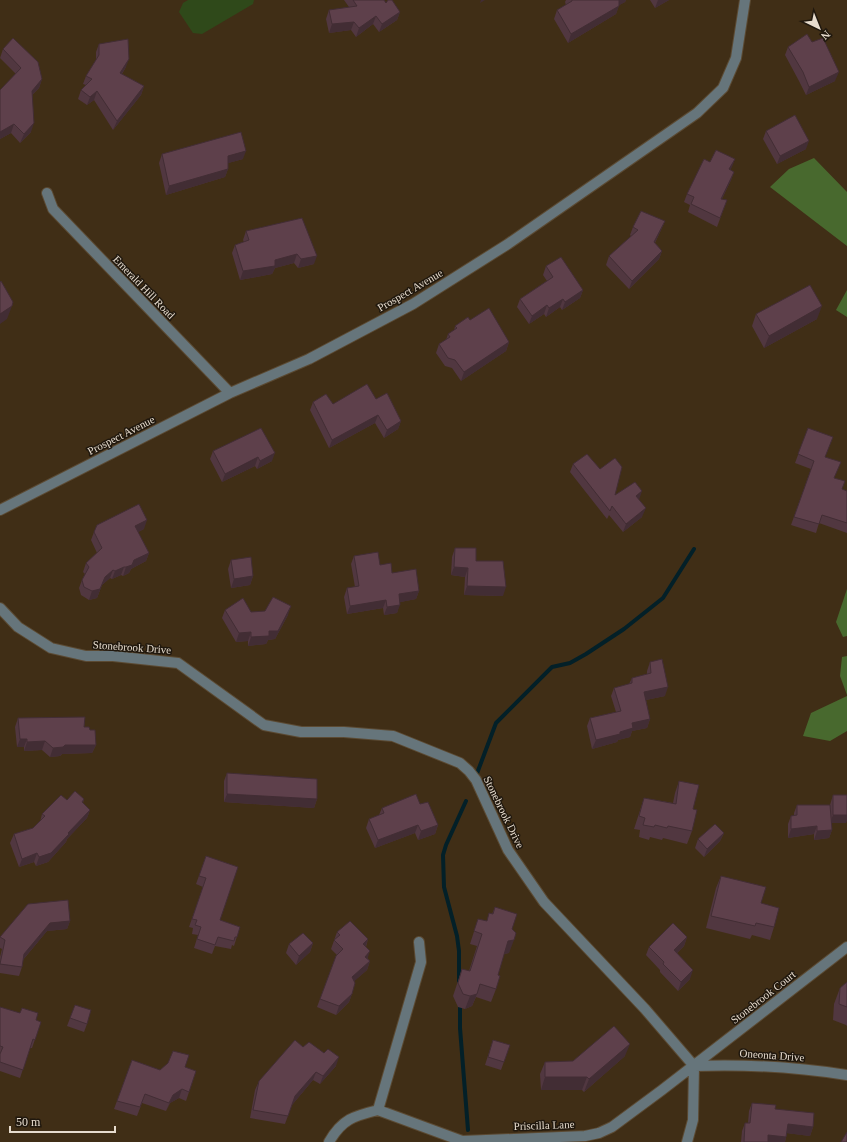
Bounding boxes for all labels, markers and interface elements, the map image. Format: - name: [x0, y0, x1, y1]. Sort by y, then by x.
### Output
- north arrow: [799, 8, 839, 48]
- text: N: [819, 28, 833, 42]
- street label: Emerald Hill Road: [111, 253, 178, 321]
- street label: Prospect Avenue: [375, 266, 445, 314]
- street label: Prospect Avenue: [86, 413, 157, 457]
- street label: Stonebrook Drive: [92, 638, 172, 656]
- street label: Stonebrook Drive: [481, 774, 527, 850]
- street label: Stonebrook Court: [728, 968, 798, 1026]
- street label: Oneonta Drive: [739, 1047, 805, 1063]
- scale bar: [10, 1108, 115, 1134]
- text: 50 m: [16, 1115, 41, 1129]
- street label: Priscilla Lane: [513, 1118, 575, 1132]

